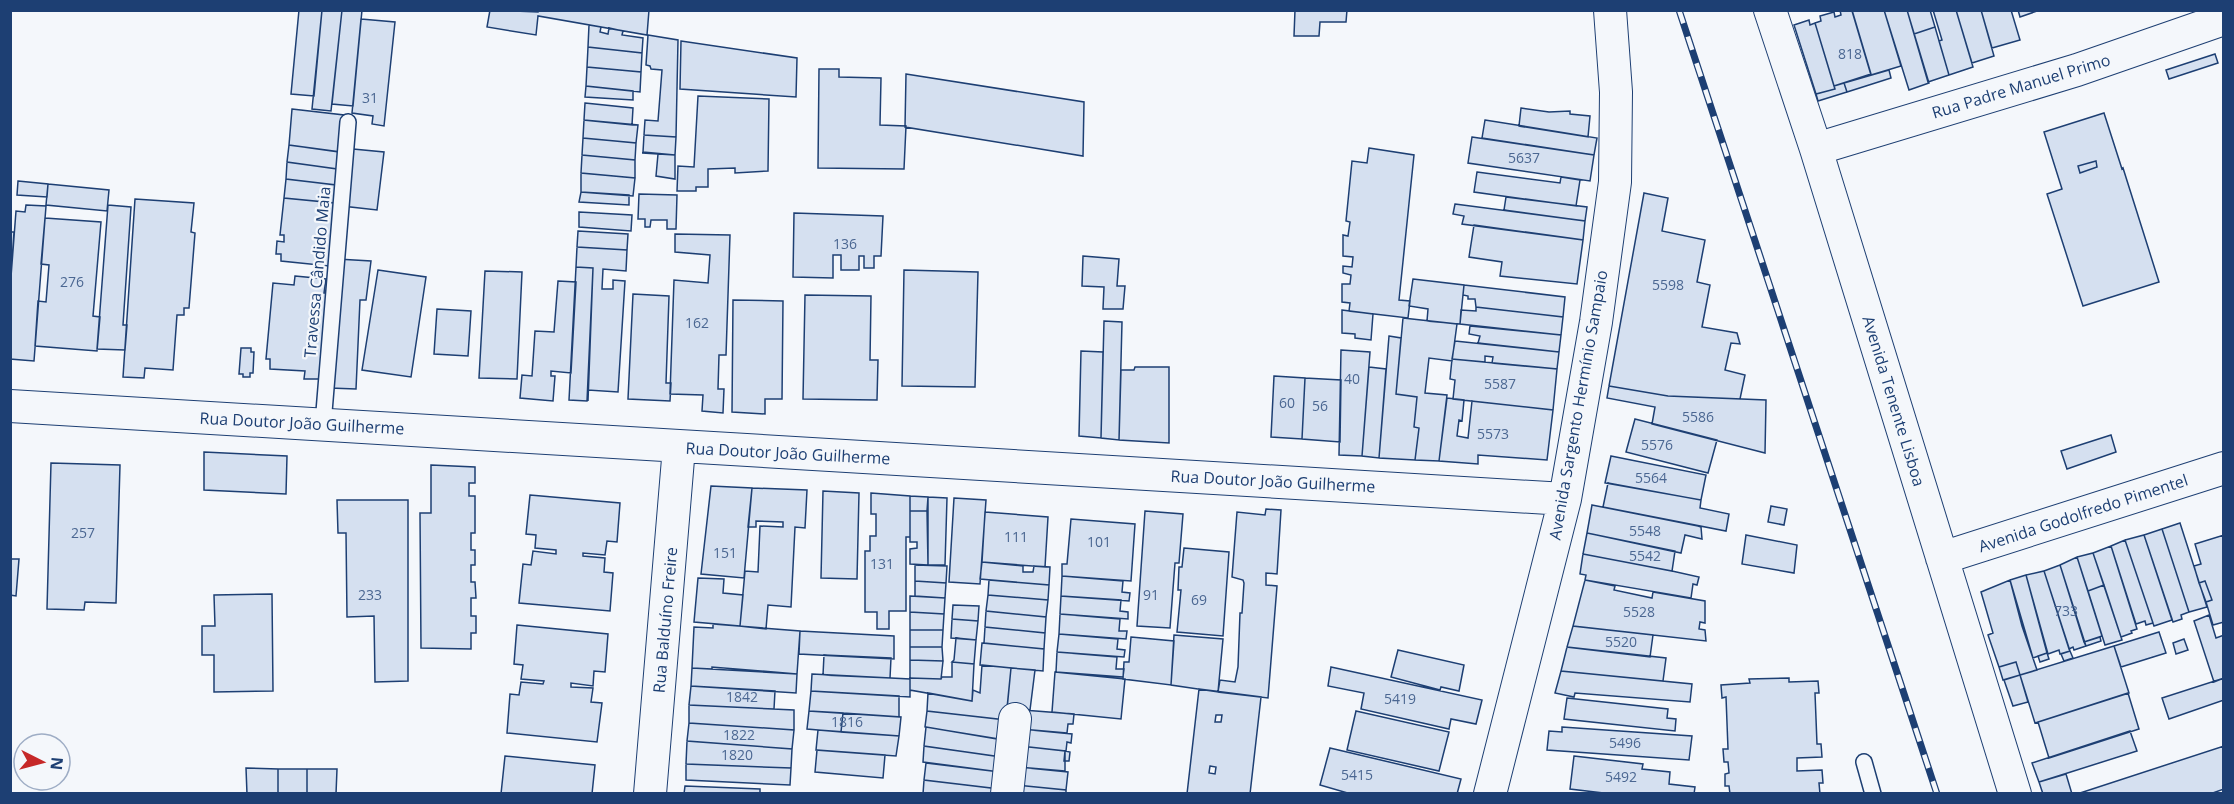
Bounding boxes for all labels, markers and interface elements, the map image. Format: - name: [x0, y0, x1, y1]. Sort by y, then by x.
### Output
- house number: 818: [1838, 44, 1862, 63]
- street label: Rua Padre Manuel Primo: [1929, 48, 2113, 124]
- house number: 31: [362, 88, 378, 107]
- house number: 5637: [1508, 148, 1540, 167]
- street label: Travessa Cândido Maia: [299, 185, 335, 359]
- house number: 136: [833, 234, 857, 253]
- street label: Avenida Sargento Hermínio Sampaio: [1543, 268, 1613, 542]
- house number: 276: [60, 272, 84, 291]
- house number: 5598: [1652, 275, 1684, 294]
- house number: 162: [685, 313, 709, 332]
- street label: Avenida Tenente Lisboa: [1858, 313, 1930, 489]
- house number: 40: [1344, 369, 1360, 388]
- house number: 5587: [1484, 374, 1516, 393]
- house number: 60: [1279, 393, 1295, 412]
- house number: 56: [1312, 396, 1328, 415]
- street label: Rua Doutor João Guilherme: [199, 407, 405, 439]
- house number: 5586: [1682, 407, 1714, 426]
- house number: 5573: [1477, 424, 1509, 443]
- house number: 5576: [1641, 435, 1673, 454]
- street label: Rua Doutor João Guilherme: [685, 437, 891, 469]
- street label: Rua Doutor João Guilherme: [1170, 465, 1376, 497]
- house number: 5564: [1635, 468, 1667, 487]
- street label: Avenida Godolfredo Pimentel: [1975, 469, 2191, 557]
- house number: 5548: [1629, 521, 1661, 540]
- house number: 257: [71, 523, 95, 542]
- house number: 111: [1004, 527, 1028, 546]
- house number: 101: [1087, 532, 1111, 551]
- house number: 151: [713, 543, 737, 562]
- street label: Rua Balduíno Freire: [648, 546, 682, 694]
- house number: 5542: [1629, 546, 1661, 565]
- house number: 131: [870, 554, 894, 573]
- house number: 233: [358, 585, 382, 604]
- house number: 91: [1143, 585, 1159, 604]
- house number: 69: [1191, 590, 1207, 609]
- house number: 733: [2054, 601, 2078, 620]
- house number: 5528: [1623, 602, 1655, 621]
- house number: 5520: [1605, 632, 1637, 651]
- house number: 1842: [726, 687, 758, 706]
- house number: 5419: [1384, 689, 1416, 708]
- house number: 1816: [831, 712, 863, 731]
- house number: 1822: [723, 725, 755, 744]
- north arrow: [12, 732, 72, 792]
- house number: 5496: [1609, 733, 1641, 752]
- house number: 1820: [721, 745, 753, 764]
- text: N: [45, 756, 69, 771]
- house number: 5415: [1341, 765, 1373, 784]
- house number: 5492: [1605, 767, 1637, 786]

